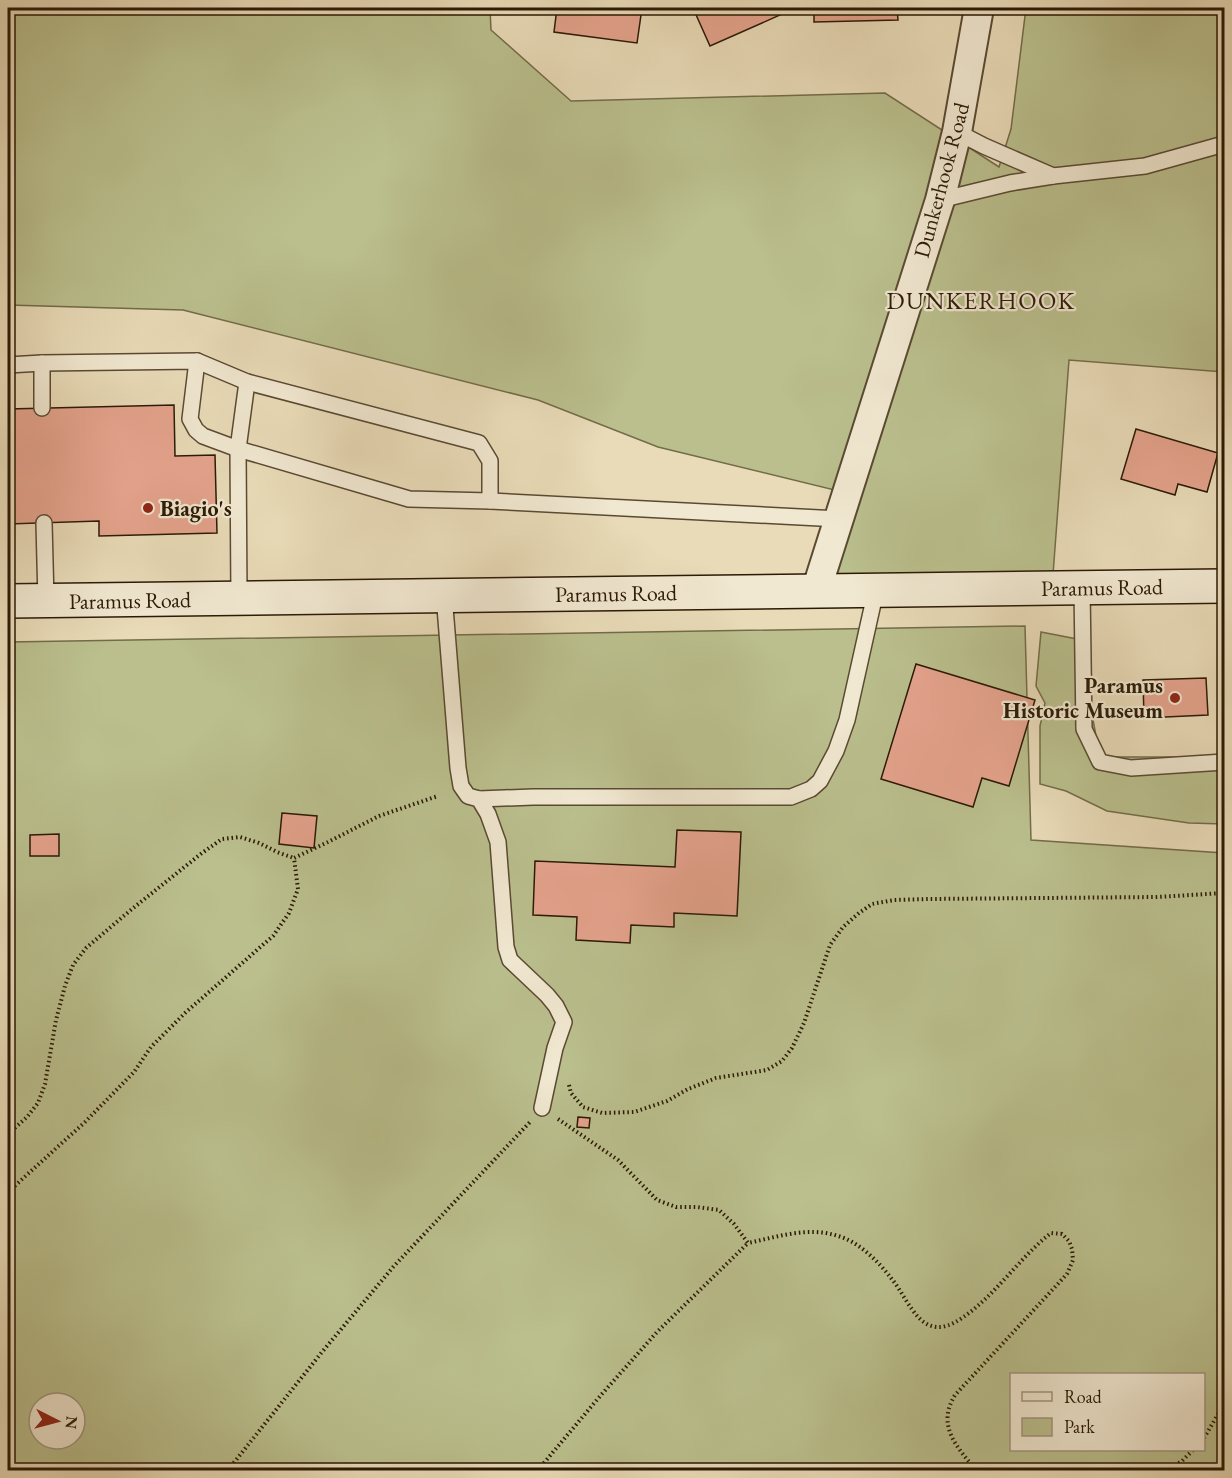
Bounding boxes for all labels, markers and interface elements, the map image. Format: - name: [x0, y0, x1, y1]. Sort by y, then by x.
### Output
- street label: Dunkerhook Road: [907, 98, 976, 261]
- district label: DUNKERHOOK: [886, 285, 1076, 316]
- place label: Biagio's: [160, 494, 232, 523]
- marker: Biagio's: [141, 501, 155, 515]
- street label: Paramus Road: [1041, 572, 1164, 603]
- street label: Paramus Road: [555, 578, 678, 609]
- street label: Paramus Road: [69, 585, 192, 616]
- place label: Paramus Historic Museum: [1003, 671, 1163, 725]
- marker: Paramus Historic Museum: [1168, 691, 1182, 705]
- legend: [1010, 1373, 1205, 1451]
- text: Road: [1064, 1385, 1103, 1408]
- north arrow: [27, 1391, 87, 1451]
- text: N: [60, 1415, 83, 1430]
- text: Park: [1064, 1415, 1095, 1438]

